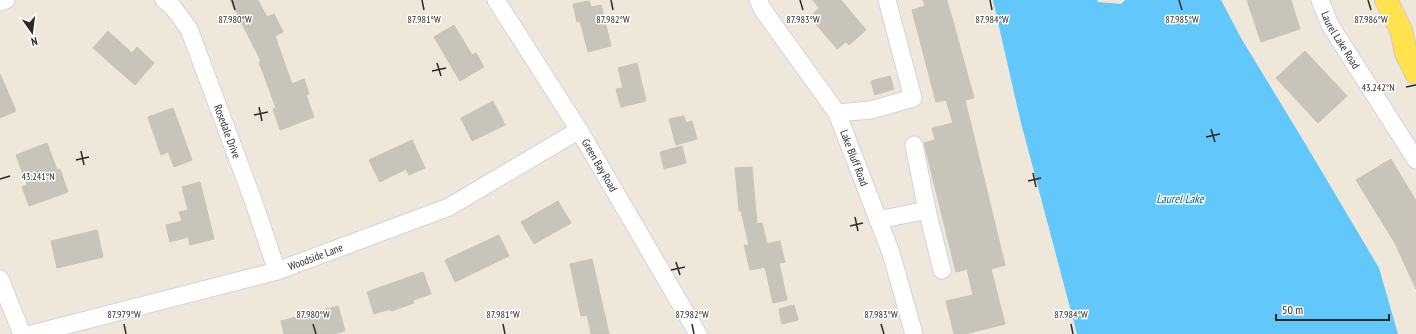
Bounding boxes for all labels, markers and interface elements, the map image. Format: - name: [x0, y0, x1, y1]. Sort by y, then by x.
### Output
- street label: Laurel Lake Road: [1318, 9, 1363, 72]
- north arrow: [12, 12, 52, 52]
- text: 87.980°W: [218, 13, 252, 26]
- text: 87.981°W: [407, 13, 441, 26]
- text: 87.982°W: [596, 13, 630, 26]
- text: 87.983°W: [786, 13, 820, 26]
- text: 87.984°W: [975, 13, 1009, 26]
- text: 87.985°W: [1165, 13, 1199, 26]
- text: 87.986°W: [1354, 13, 1388, 26]
- text: N: [30, 34, 39, 49]
- text: 43.242°N: [1361, 81, 1395, 94]
- street label: Rosedale Drive: [211, 103, 244, 161]
- street label: Lake Bluff Road: [837, 128, 872, 188]
- street label: Green Bay Road: [579, 136, 621, 195]
- text: 43.241°N: [21, 170, 55, 183]
- water label: Laurel Lake: [1156, 191, 1205, 206]
- street label: Woodside Lane: [286, 240, 345, 273]
- scale bar: [1276, 296, 1389, 322]
- text: 50 m: [1282, 302, 1303, 317]
- text: 87.979°W: [107, 308, 141, 321]
- text: 87.980°W: [296, 308, 330, 321]
- text: 87.981°W: [486, 308, 520, 321]
- text: 87.982°W: [675, 308, 709, 321]
- text: 87.983°W: [864, 308, 898, 321]
- text: 87.984°W: [1054, 308, 1088, 321]

